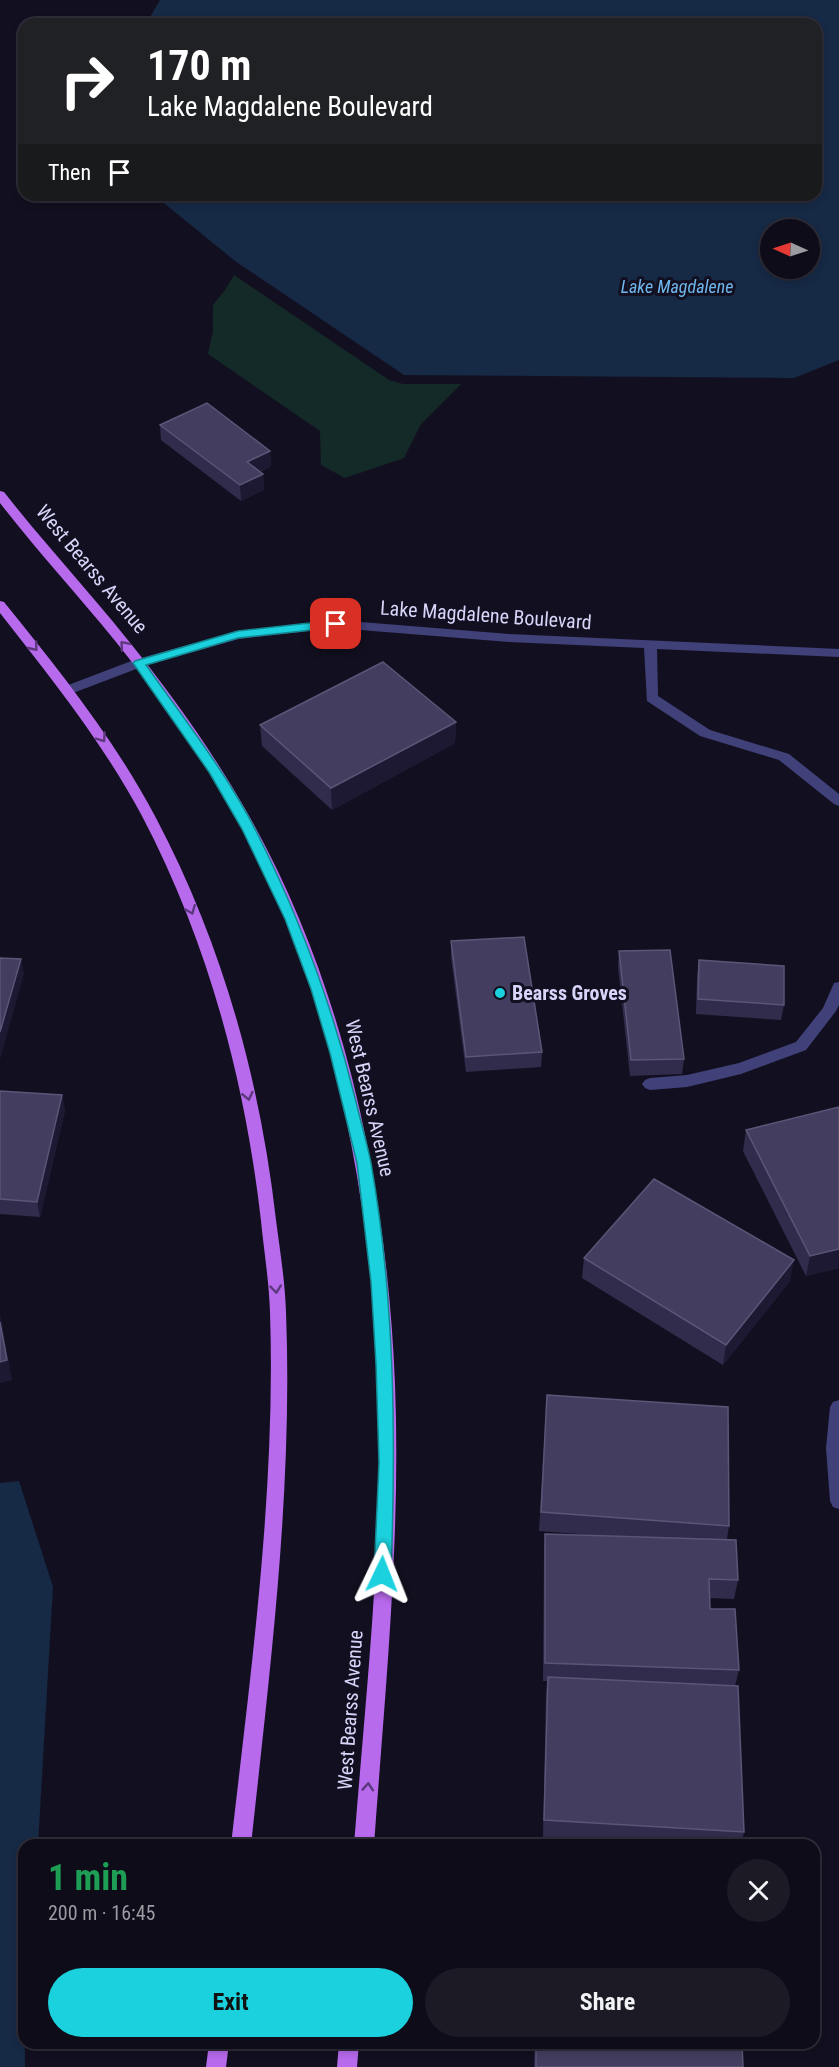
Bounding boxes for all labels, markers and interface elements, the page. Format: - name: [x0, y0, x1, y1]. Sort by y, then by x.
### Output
- text: 170 m: [147, 41, 252, 90]
- icon: right: [48, 42, 126, 120]
- text: Lake Magdalene Boulevard: [147, 91, 433, 123]
- icon: arrive: [103, 156, 136, 189]
- text: Then: [48, 160, 91, 185]
- north arrow: [760, 219, 820, 279]
- map controls: [760, 219, 820, 279]
- water label: Lake Magdalene: [621, 276, 733, 297]
- street label: West Bearss Avenue: [31, 500, 153, 638]
- street label: Lake Magdalene Boulevard: [380, 596, 592, 634]
- pin: [310, 598, 361, 649]
- icon: arrive: [319, 607, 352, 640]
- one-way arrow: [27, 641, 38, 652]
- one-way arrow: [120, 641, 131, 652]
- one-way arrow: [95, 731, 106, 742]
- one-way arrow: [184, 905, 197, 915]
- place label: Bearss Groves: [512, 981, 627, 1005]
- marker: Bearss Groves: [493, 986, 507, 1000]
- street label: West Bearss Avenue: [340, 1017, 400, 1179]
- one-way arrow: [241, 1091, 254, 1101]
- one-way arrow: [269, 1285, 282, 1294]
- position arrow: [350, 1542, 414, 1606]
- street label: West Bearss Avenue: [332, 1629, 368, 1791]
- one-way arrow: [361, 1782, 374, 1791]
- text: 1 min: [48, 1857, 128, 1899]
- button: close: [727, 1859, 790, 1922]
- text: 200 m · 16:45: [48, 1901, 155, 1925]
- button: Exit: [48, 1968, 413, 2037]
- button: Share: [425, 1968, 790, 2037]

